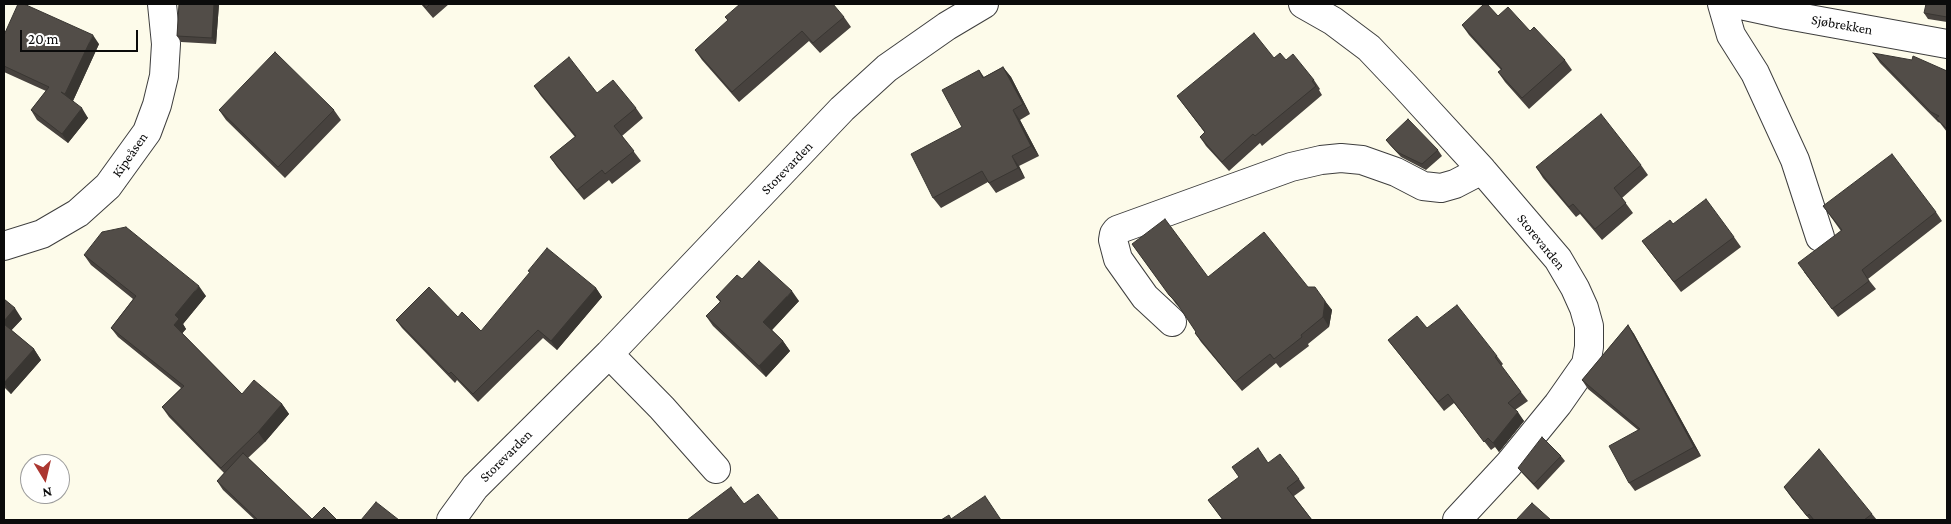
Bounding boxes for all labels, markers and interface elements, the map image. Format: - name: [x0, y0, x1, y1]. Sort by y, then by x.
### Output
- street label: Sjøbrekken: [1810, 11, 1874, 39]
- scale bar: [22, 20, 140, 52]
- text: 20 m: [28, 31, 59, 47]
- street label: Kipeåsen: [109, 129, 151, 181]
- street label: Storevarden: [758, 138, 816, 198]
- street label: Storevarden: [1513, 211, 1569, 273]
- street label: Storevarden: [476, 426, 536, 486]
- north arrow: [20, 454, 70, 504]
- text: N: [41, 484, 53, 501]

